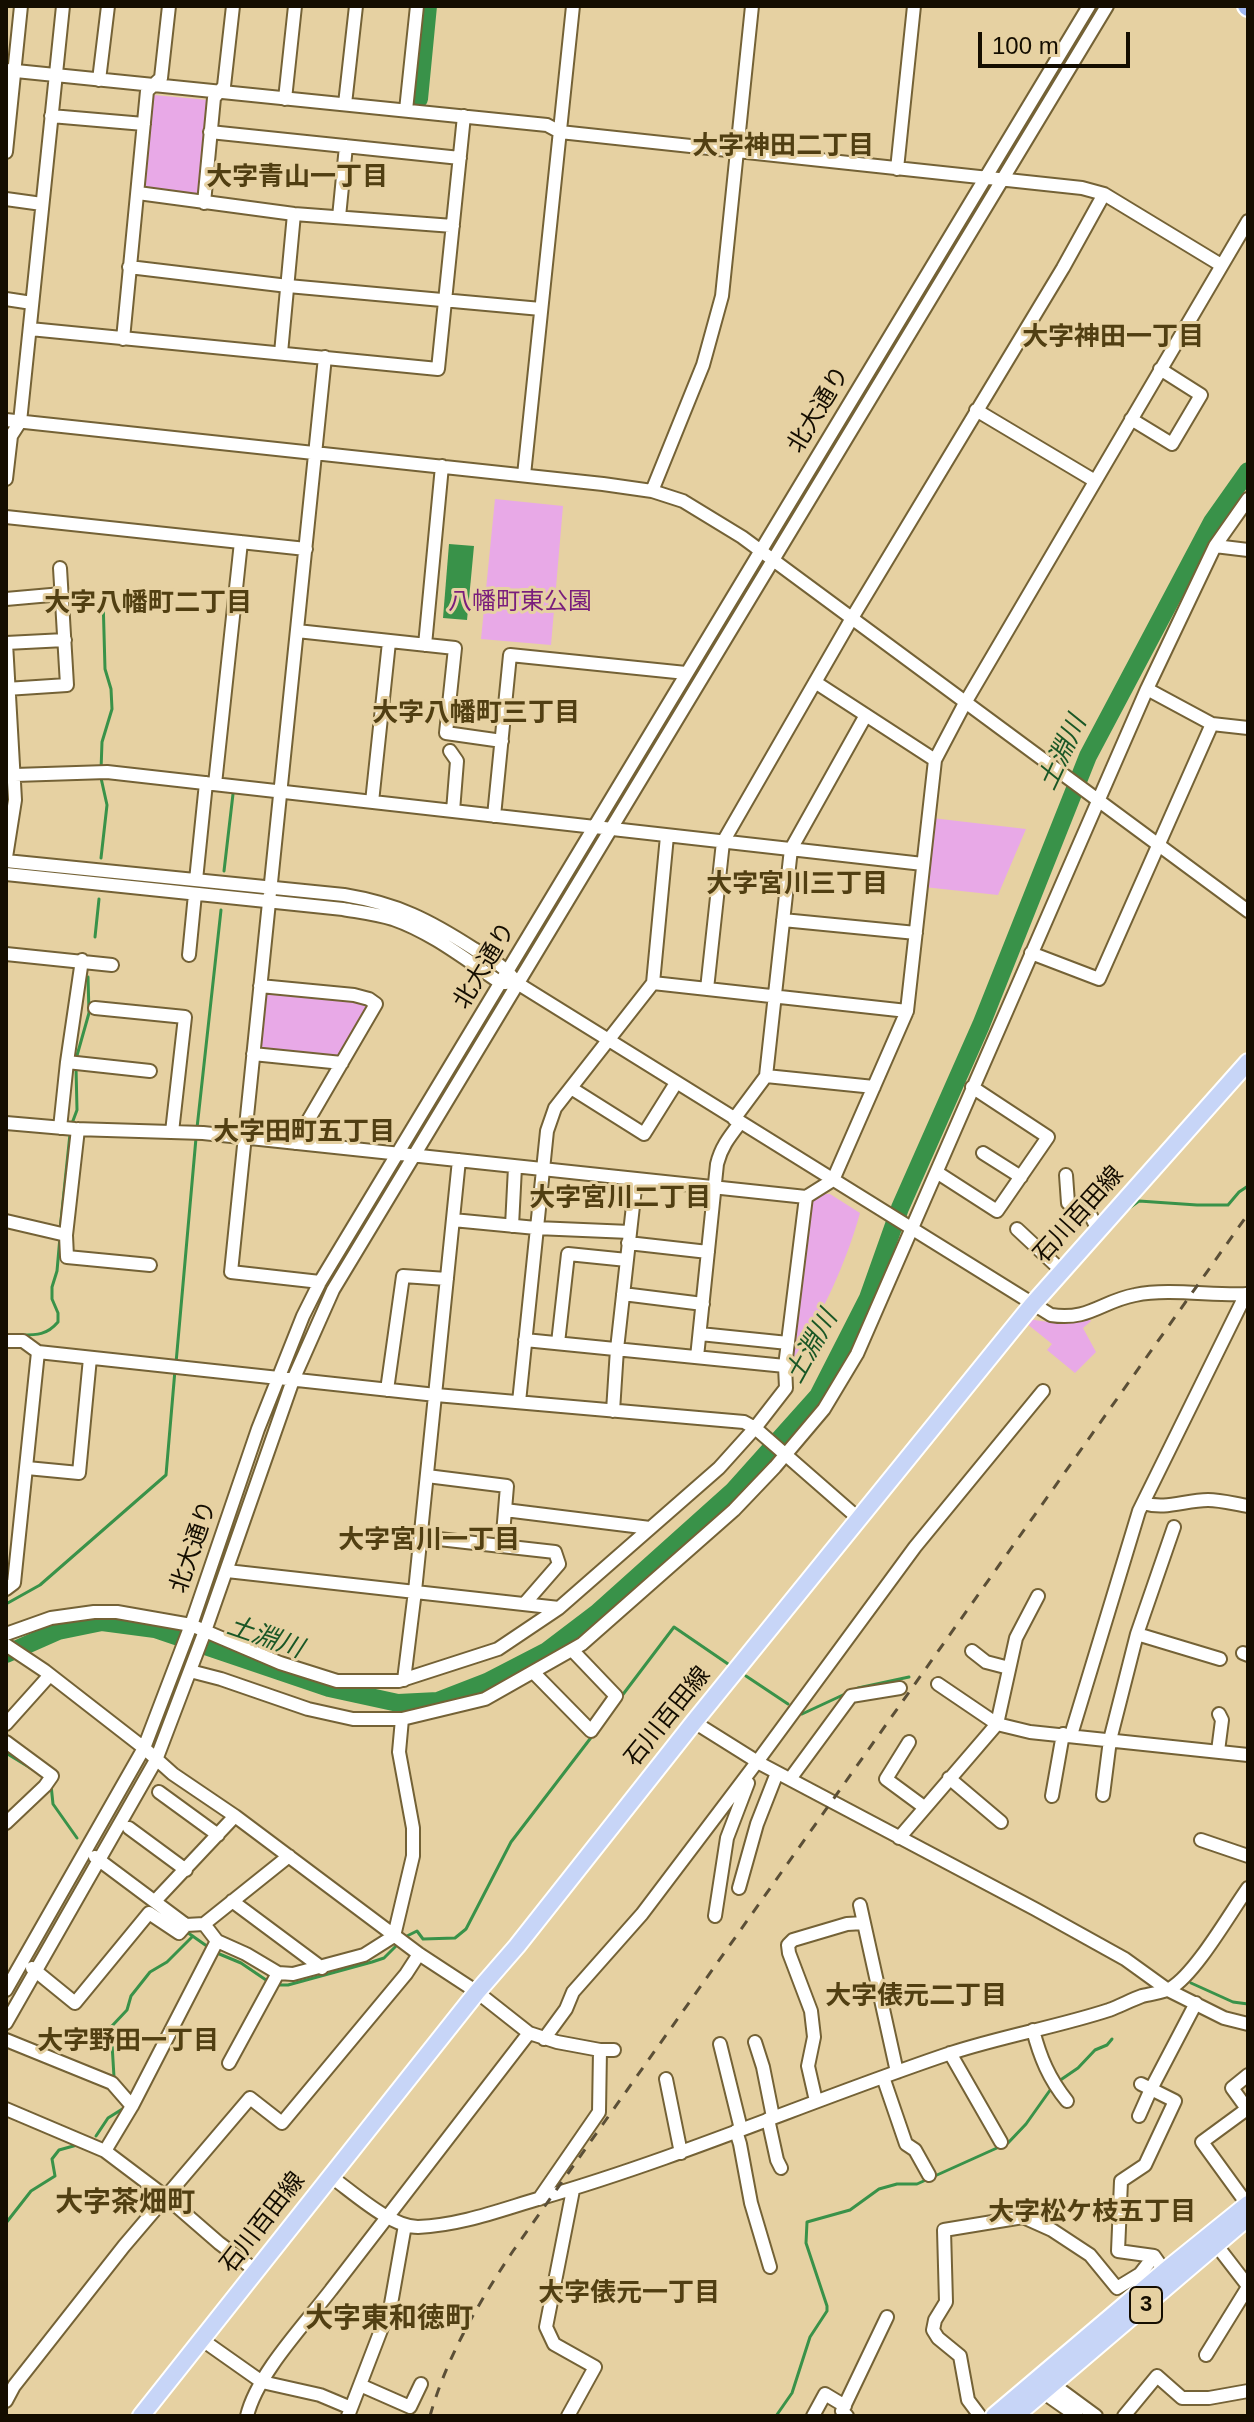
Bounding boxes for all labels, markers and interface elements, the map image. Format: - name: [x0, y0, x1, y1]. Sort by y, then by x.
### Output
- scale bar: [982, 16, 1134, 66]
- text: 100 m: [992, 32, 1059, 59]
- district label: 大字神田二丁目: [692, 131, 874, 163]
- district label: 大字青山一丁目: [206, 162, 388, 194]
- district label: 大字神田一丁目: [1022, 322, 1204, 354]
- street label: 北大通り: [782, 361, 856, 459]
- district label: 大字八幡町二丁目: [44, 588, 252, 620]
- park label: 八幡町東公園: [448, 588, 592, 616]
- district label: 大字八幡町三丁目: [372, 698, 580, 730]
- water label: 土淵川: [1032, 711, 1094, 795]
- district label: 大字宮川三丁目: [706, 869, 888, 901]
- street label: 北大通り: [448, 917, 522, 1015]
- district label: 大字田町五丁目: [213, 1117, 395, 1149]
- street label: 石川百田線: [1028, 1161, 1130, 1269]
- district label: 大字宮川二丁目: [529, 1183, 711, 1215]
- water label: 土淵川: [779, 1305, 845, 1389]
- street label: 北大通り: [165, 1497, 223, 1597]
- district label: 大字宮川一丁目: [338, 1525, 520, 1557]
- water label: 土淵川: [223, 1611, 307, 1665]
- street label: 石川百田線: [619, 1661, 717, 1773]
- district label: 大字俵元二丁目: [825, 1981, 1007, 2013]
- district label: 大字野田一丁目: [37, 2026, 219, 2058]
- street label: 石川百田線: [215, 2167, 311, 2279]
- district label: 大字茶畑町: [55, 2186, 195, 2220]
- district label: 大字松ケ枝五丁目: [988, 2197, 1196, 2229]
- district label: 大字俵元一丁目: [538, 2278, 720, 2310]
- road number: 3: [1130, 2287, 1162, 2323]
- district label: 大字東和徳町: [305, 2302, 473, 2336]

